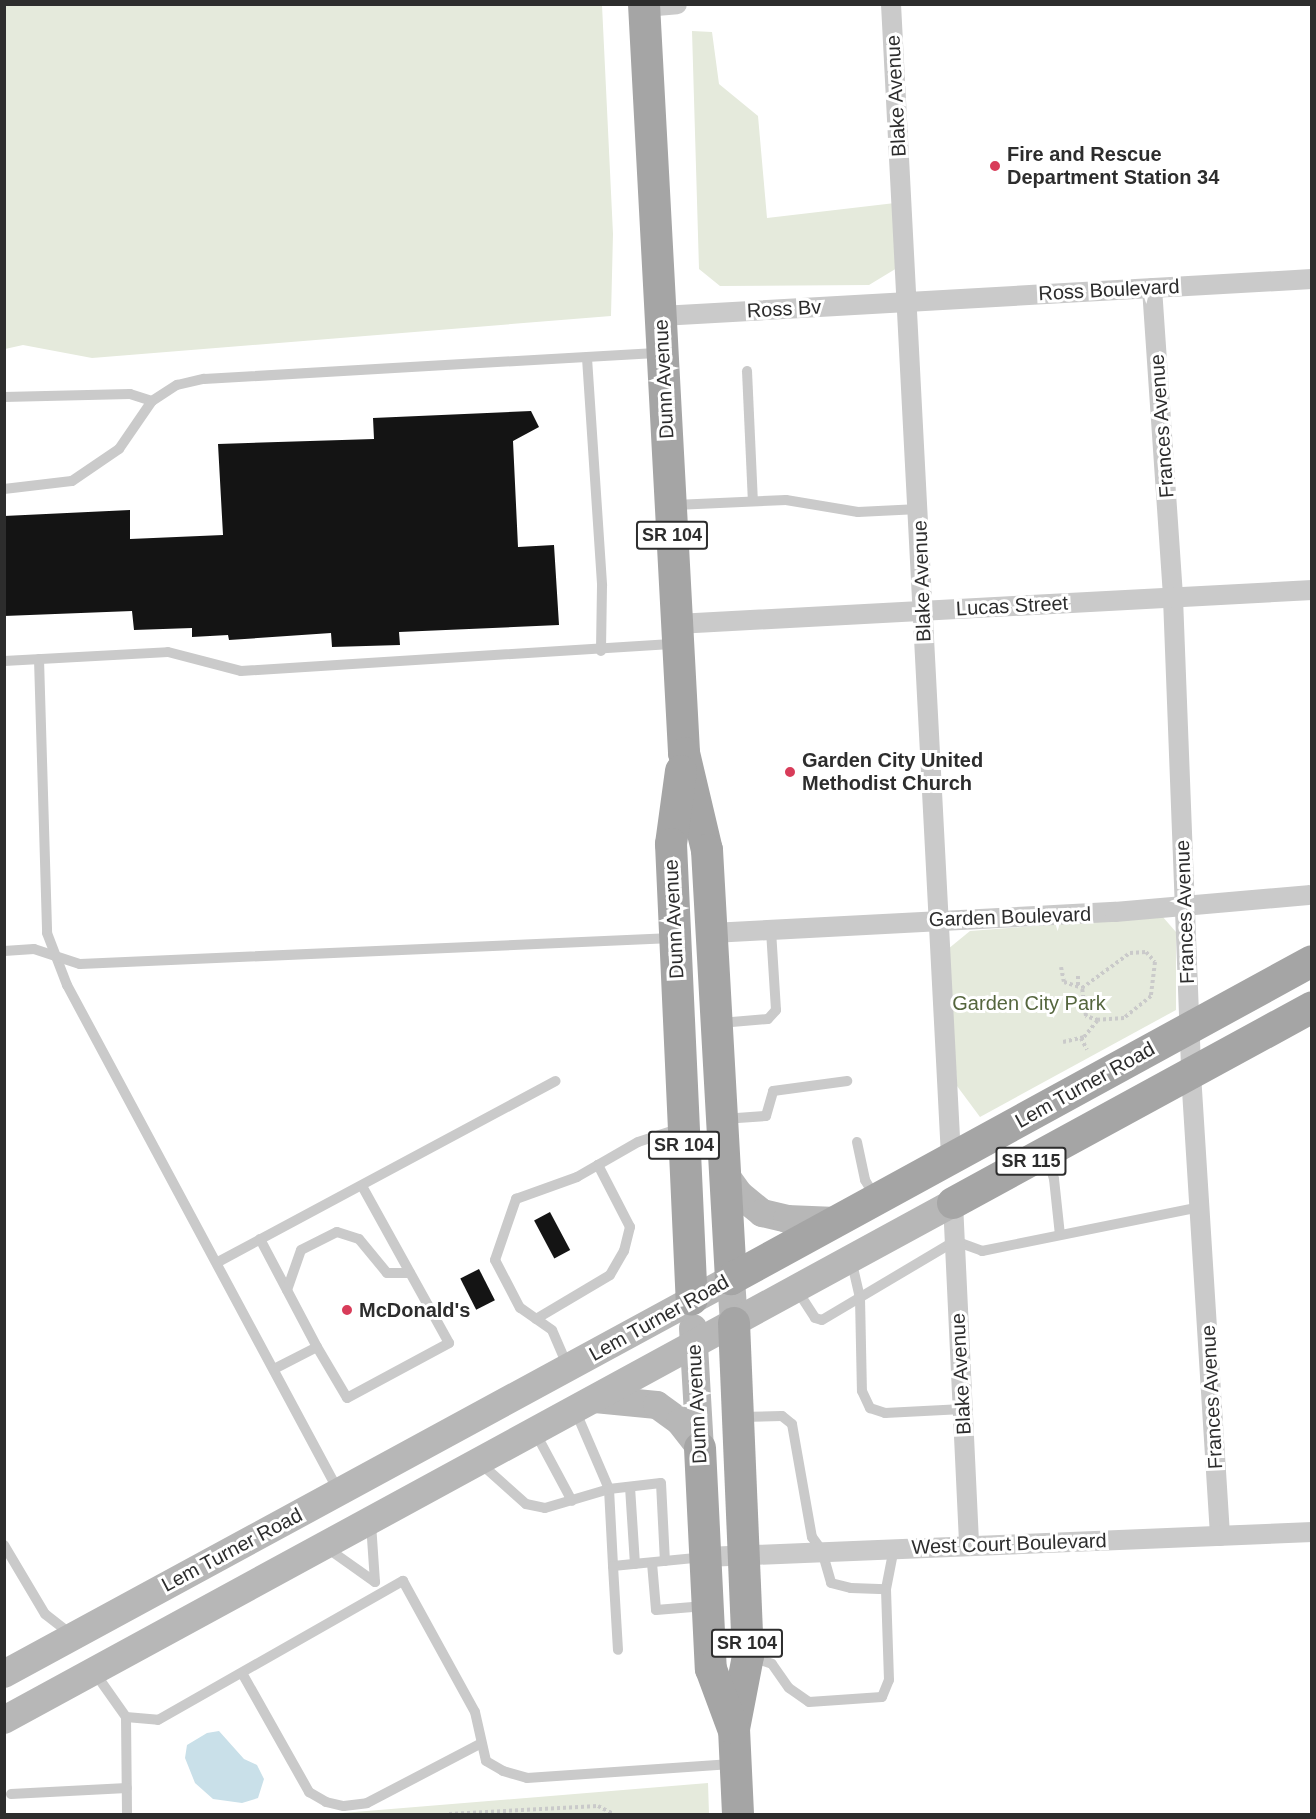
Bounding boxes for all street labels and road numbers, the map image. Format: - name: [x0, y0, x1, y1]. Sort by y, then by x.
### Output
- street label: Blake Avenue: [881, 34, 911, 158]
- street label: Ross Boulevard: [1038, 274, 1180, 306]
- street label: Ross Bv: [746, 295, 822, 323]
- street label: Dunn Avenue: [649, 318, 679, 440]
- street label: Frances Avenue: [1145, 353, 1179, 499]
- street label: Blake Avenue: [908, 519, 936, 643]
- road number: SR 104: [634, 520, 710, 550]
- street label: Lucas Street: [955, 591, 1069, 621]
- street label: Frances Avenue: [1170, 839, 1200, 985]
- street label: Dunn Avenue: [659, 858, 689, 980]
- street label: Garden Boulevard: [928, 902, 1092, 932]
- street label: Lem Turner Road: [1011, 1037, 1159, 1133]
- road number: SR 104: [646, 1130, 722, 1160]
- road number: SR 115: [995, 1146, 1067, 1176]
- street label: Lem Turner Road: [585, 1270, 733, 1366]
- street label: Blake Avenue: [946, 1312, 976, 1436]
- street label: Frances Avenue: [1196, 1324, 1228, 1470]
- street label: Dunn Avenue: [682, 1343, 712, 1465]
- street label: Lem Turner Road: [157, 1503, 307, 1597]
- street label: West Court Boulevard: [911, 1529, 1107, 1559]
- road number: SR 104: [710, 1628, 784, 1658]

